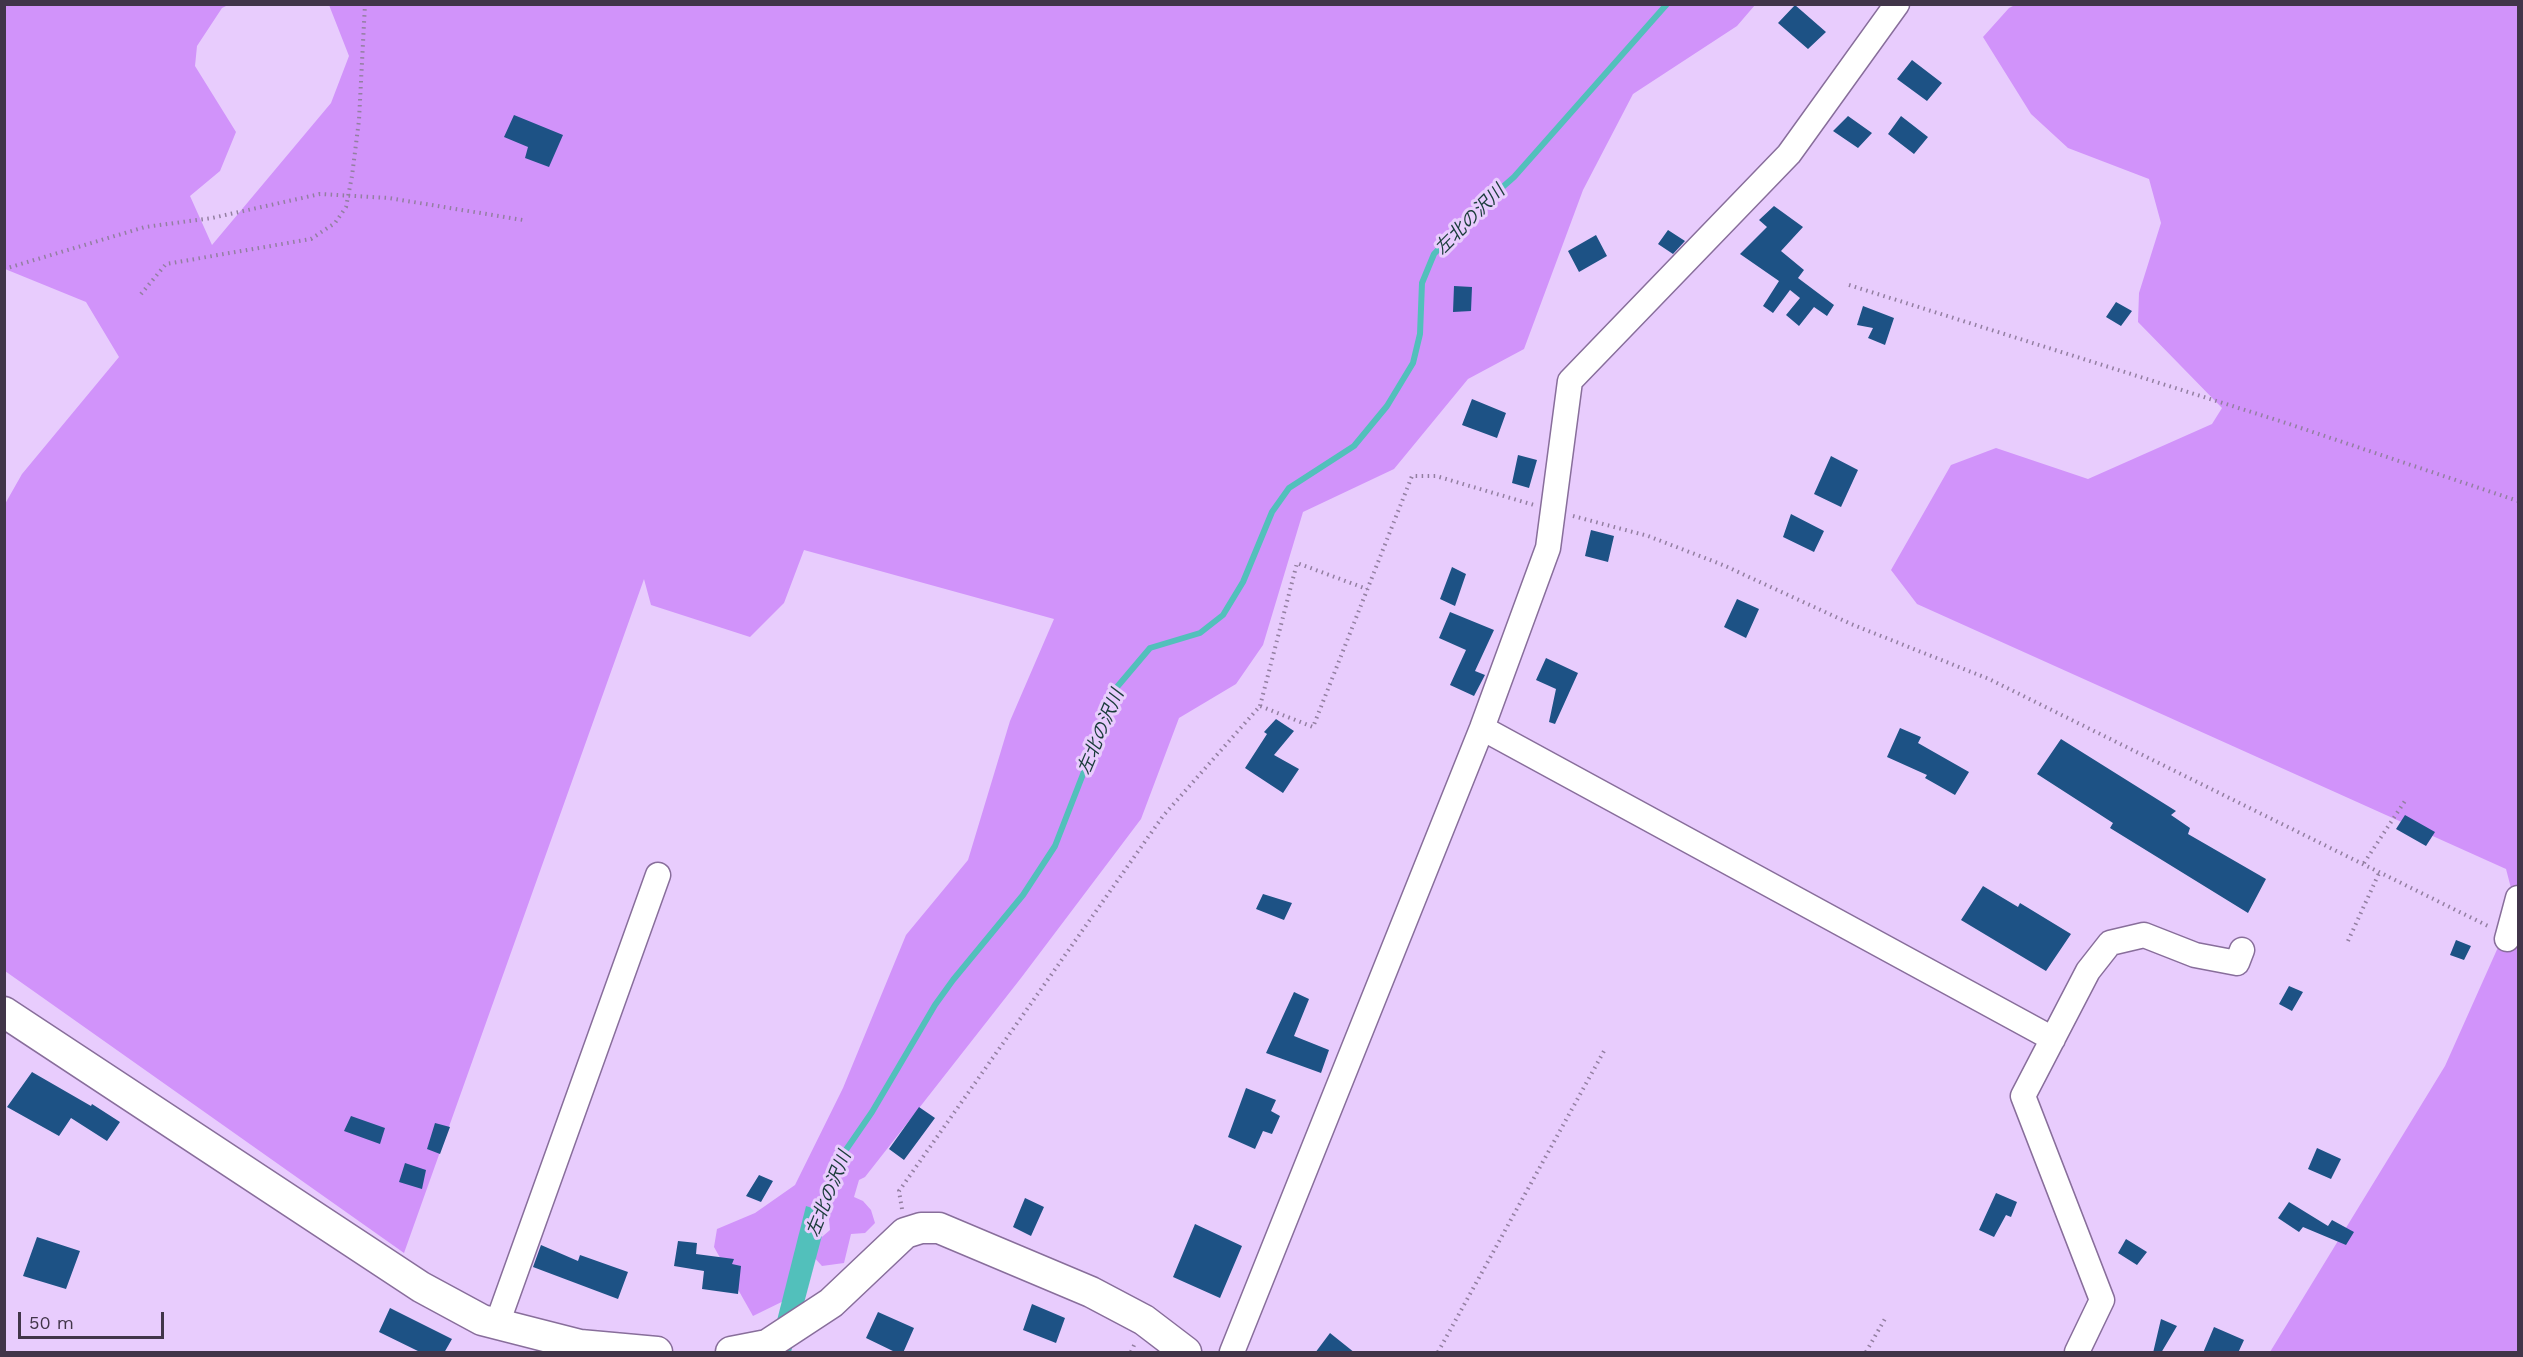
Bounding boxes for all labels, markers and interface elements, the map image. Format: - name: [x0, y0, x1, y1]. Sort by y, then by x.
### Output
- water label: 左北の沢川: [1431, 181, 1509, 259]
- water label: 左北の沢川: [1073, 686, 1129, 778]
- water label: 左北の沢川: [802, 1148, 856, 1240]
- scale bar: [21, 1300, 166, 1338]
- text: 50 m: [29, 1312, 74, 1333]

